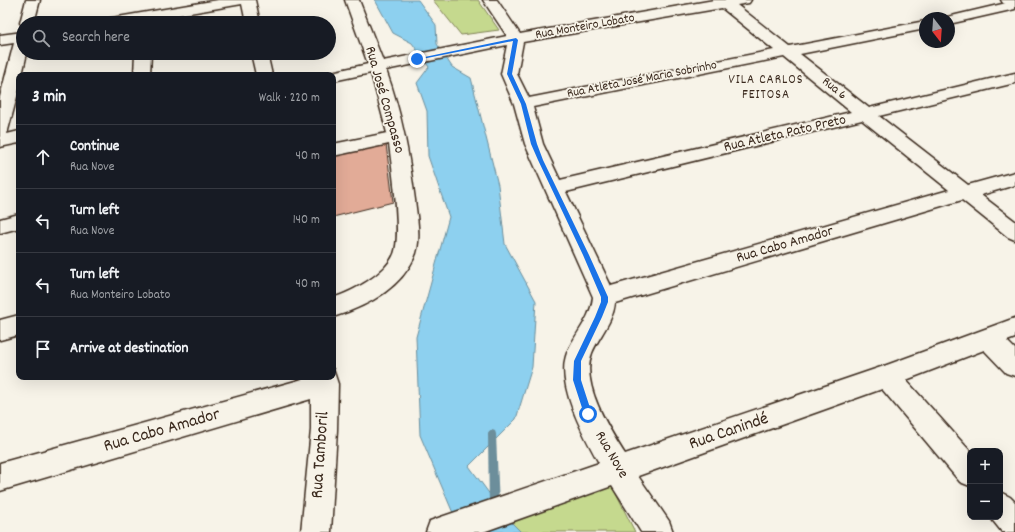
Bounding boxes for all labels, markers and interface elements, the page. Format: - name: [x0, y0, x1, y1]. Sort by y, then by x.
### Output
- street label: Rua Monteiro Lobato: [534, 9, 636, 45]
- north arrow: [919, 12, 955, 48]
- search box: [16, 16, 336, 60]
- icon: search: [30, 27, 52, 49]
- text: Search here: [62, 27, 130, 49]
- street label: Rua José Compasso: [358, 44, 410, 156]
- route end: [408, 50, 426, 68]
- street label: Rua Atleta José Maria Sobrinho: [565, 56, 719, 104]
- district label: VILA CARLOS FEITOSA: [728, 71, 804, 105]
- street label: Rua 6: [817, 73, 851, 105]
- text: 3 min: [32, 86, 66, 110]
- text: Walk · 220 m: [259, 89, 320, 108]
- street label: Rua Atleta Pato Preto: [722, 109, 849, 159]
- text: Continue: [70, 136, 119, 158]
- icon: ahead: [32, 146, 54, 168]
- text: 40 m: [296, 147, 320, 166]
- text: Rua Nove: [70, 158, 114, 177]
- text: Turn left: [70, 200, 119, 222]
- icon: left: [32, 210, 54, 232]
- text: 140 m: [293, 211, 320, 230]
- street label: Rua Cabo Amador: [734, 221, 837, 269]
- text: Rua Nove: [70, 222, 114, 241]
- text: Turn left: [70, 264, 119, 286]
- icon: left: [32, 274, 54, 296]
- text: 40 m: [296, 275, 320, 294]
- text: Rua Monteiro Lobato: [70, 286, 170, 305]
- icon: arrive: [32, 338, 54, 360]
- text: Arrive at destination: [70, 338, 188, 360]
- street label: Rua Cabo Amador: [101, 402, 223, 460]
- route start: [579, 405, 597, 423]
- street label: Rua Canindé: [686, 407, 772, 457]
- street label: Rua Tamboril: [305, 410, 337, 499]
- street label: Rua Nove: [589, 427, 634, 483]
- map controls: [967, 448, 1003, 520]
- button: +: [967, 448, 1003, 484]
- button: −: [967, 484, 1003, 520]

